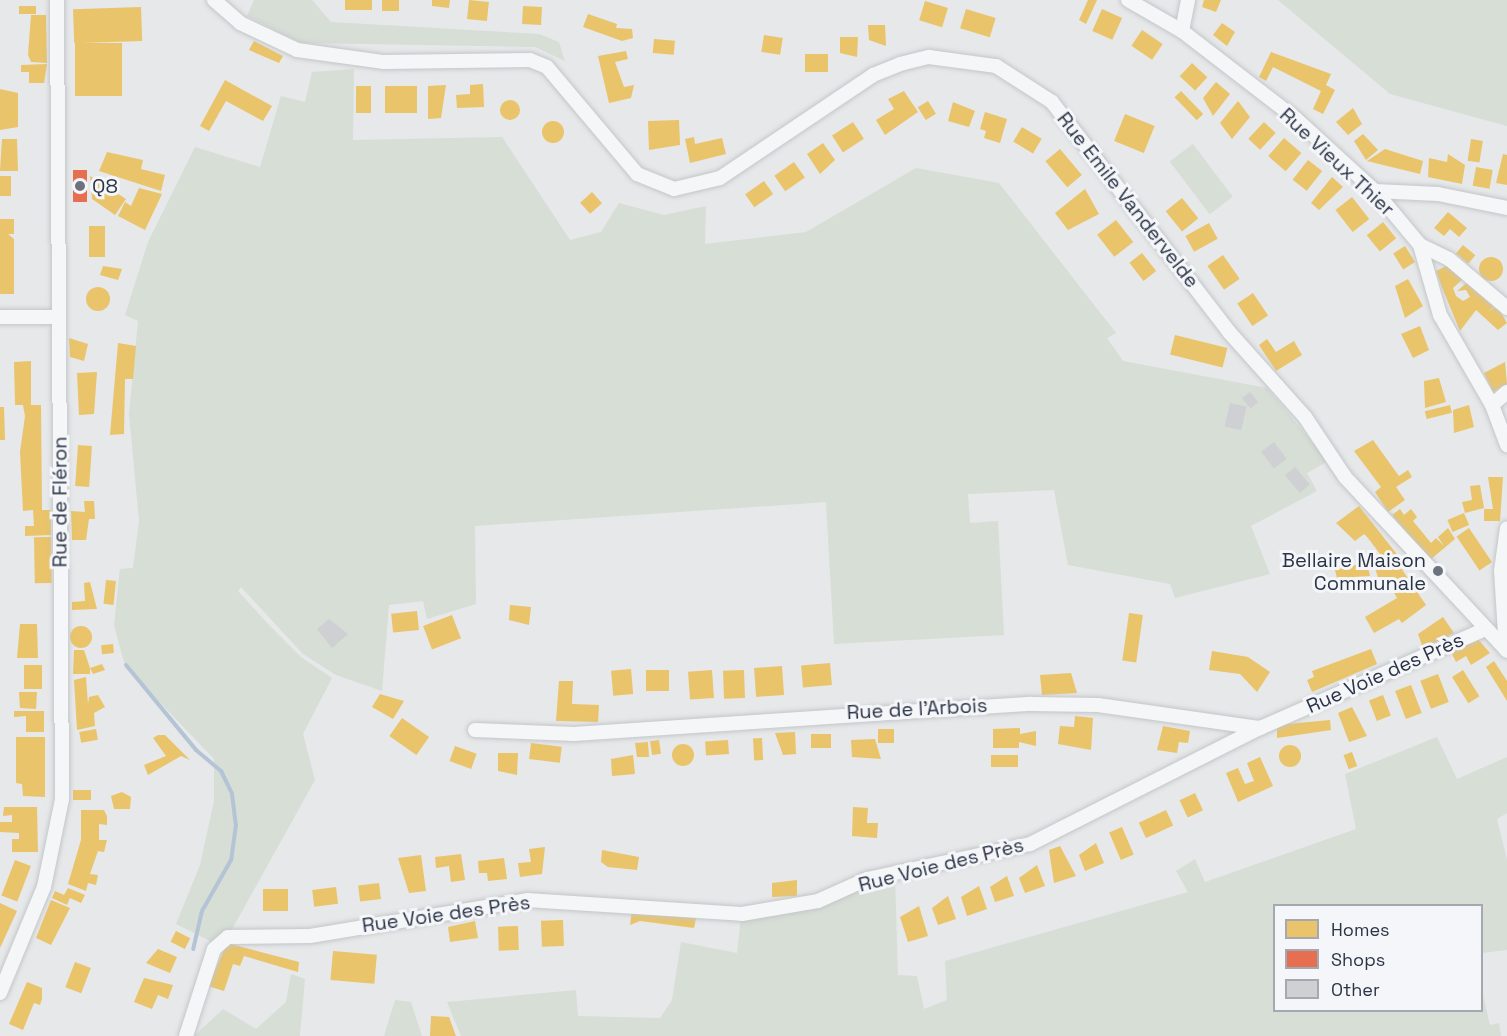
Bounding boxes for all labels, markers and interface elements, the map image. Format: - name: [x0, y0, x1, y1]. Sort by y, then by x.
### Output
- street label: Rue Vieux Thier: [1275, 103, 1399, 221]
- street label: Rue Emile Vandervelde: [1052, 107, 1204, 293]
- place label: Q8: [92, 174, 118, 198]
- marker: Q8: [73, 179, 87, 193]
- street label: Rue de Fléron: [48, 436, 72, 568]
- place label: Bellaire Maison Communale: [1282, 548, 1426, 595]
- marker: Bellaire Maison Communale: [1431, 564, 1445, 578]
- street label: Rue Voie des Près: [1303, 628, 1467, 718]
- street label: Rue de l'Arbois: [846, 693, 988, 725]
- street label: Rue Voie des Près: [856, 833, 1026, 897]
- street label: Rue Voie des Près: [360, 890, 532, 938]
- legend: [1273, 904, 1483, 1012]
- text: Homes: [1331, 918, 1390, 941]
- text: Shops: [1331, 948, 1385, 971]
- text: Other: [1331, 978, 1380, 1001]

